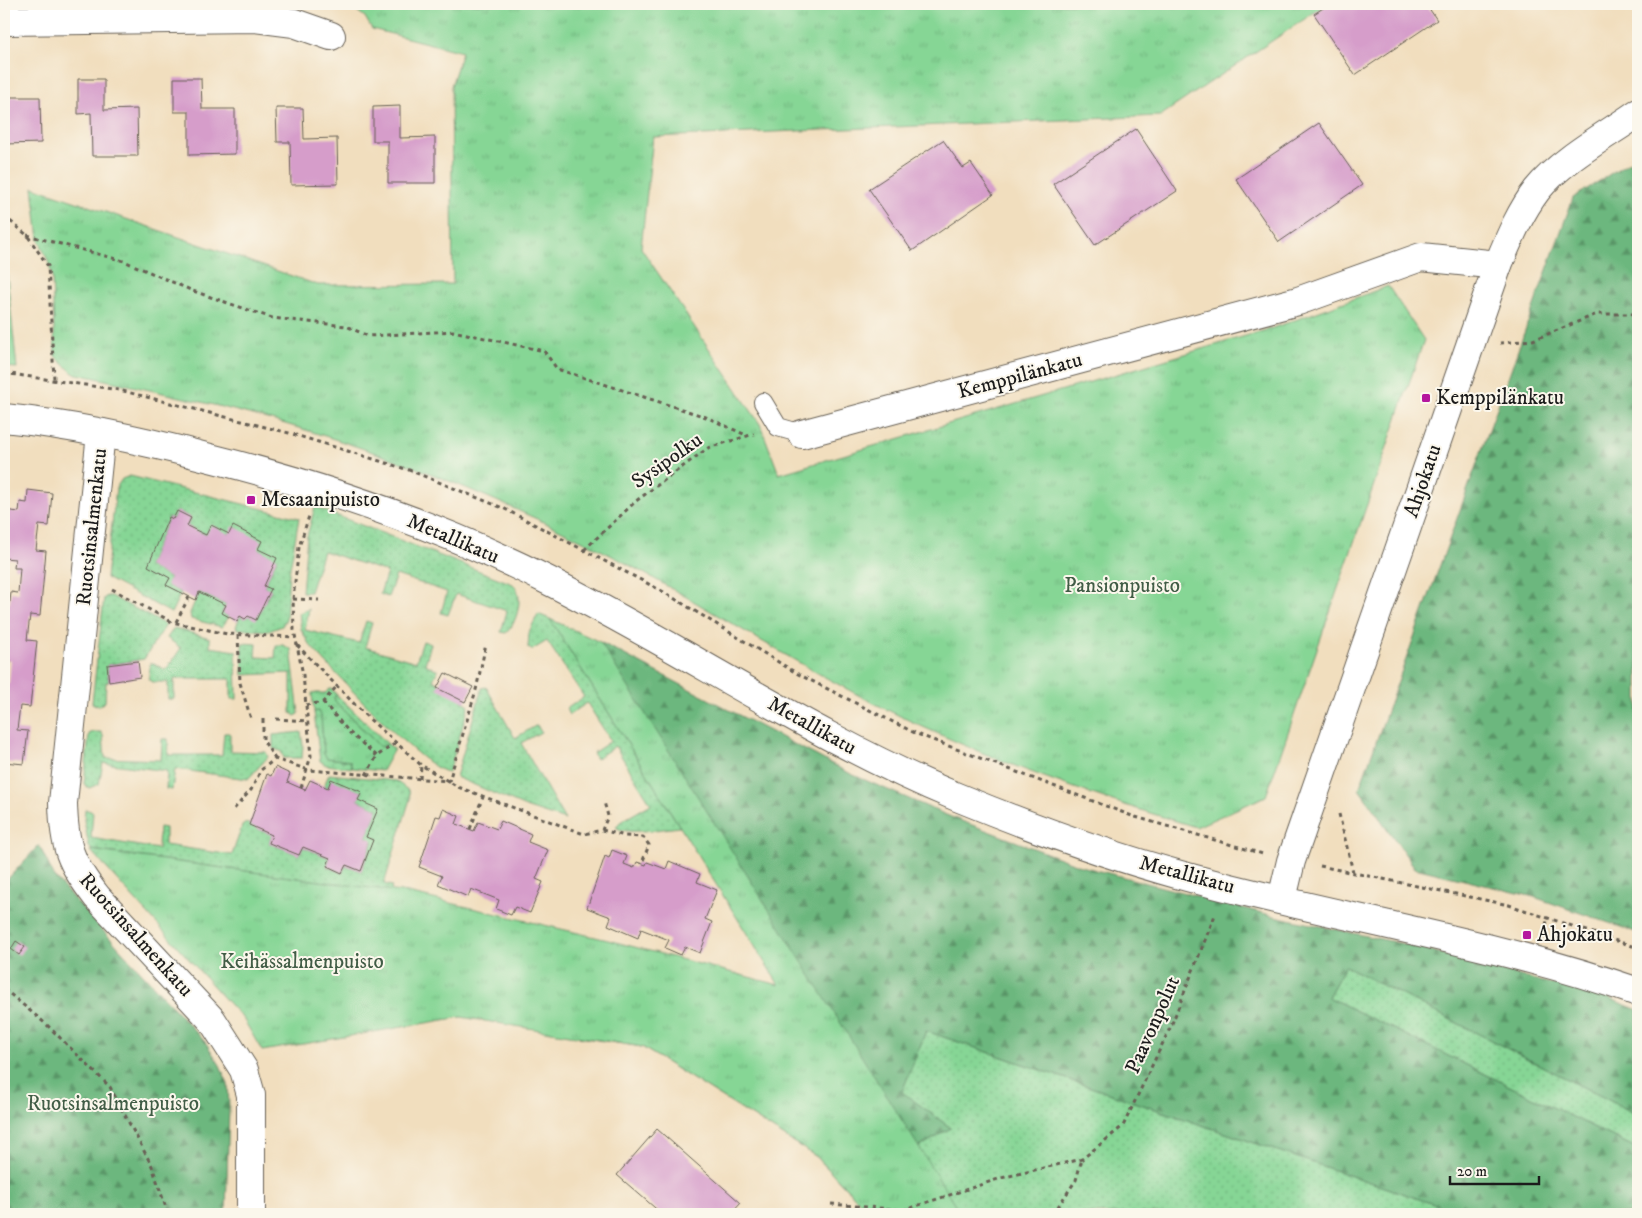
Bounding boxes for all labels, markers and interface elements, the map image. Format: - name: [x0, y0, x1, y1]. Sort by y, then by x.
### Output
- street label: Kemppilänkatu: [955, 347, 1085, 405]
- place label: Kemppilänkatu: [1436, 385, 1564, 411]
- marker: Kemppilänkatu: [1420, 392, 1432, 404]
- street label: Sysipolku: [627, 427, 707, 495]
- street label: Ahjokatu: [1398, 441, 1448, 521]
- street label: Ruotsinsalmenkatu: [71, 447, 113, 607]
- place label: Mesaanipuisto: [261, 487, 380, 513]
- marker: Mesaanipuisto: [245, 494, 257, 506]
- street label: Metallikatu: [403, 508, 503, 570]
- park label: Pansionpuisto: [1064, 573, 1180, 599]
- street label: Metallikatu: [763, 691, 861, 761]
- street label: Metallikatu: [1137, 850, 1237, 900]
- street label: Ruotsinsalmenkatu: [73, 867, 199, 1003]
- place label: Ahjokatu: [1537, 922, 1613, 948]
- marker: Ahjokatu: [1521, 929, 1533, 941]
- park label: Keihässalmenpuisto: [220, 949, 384, 975]
- street label: Paavonpolut: [1120, 972, 1186, 1078]
- park label: Ruotsinsalmenpuisto: [27, 1091, 199, 1117]
- scale bar: [1450, 1153, 1538, 1185]
- text: 20 m: [1457, 1162, 1487, 1181]

